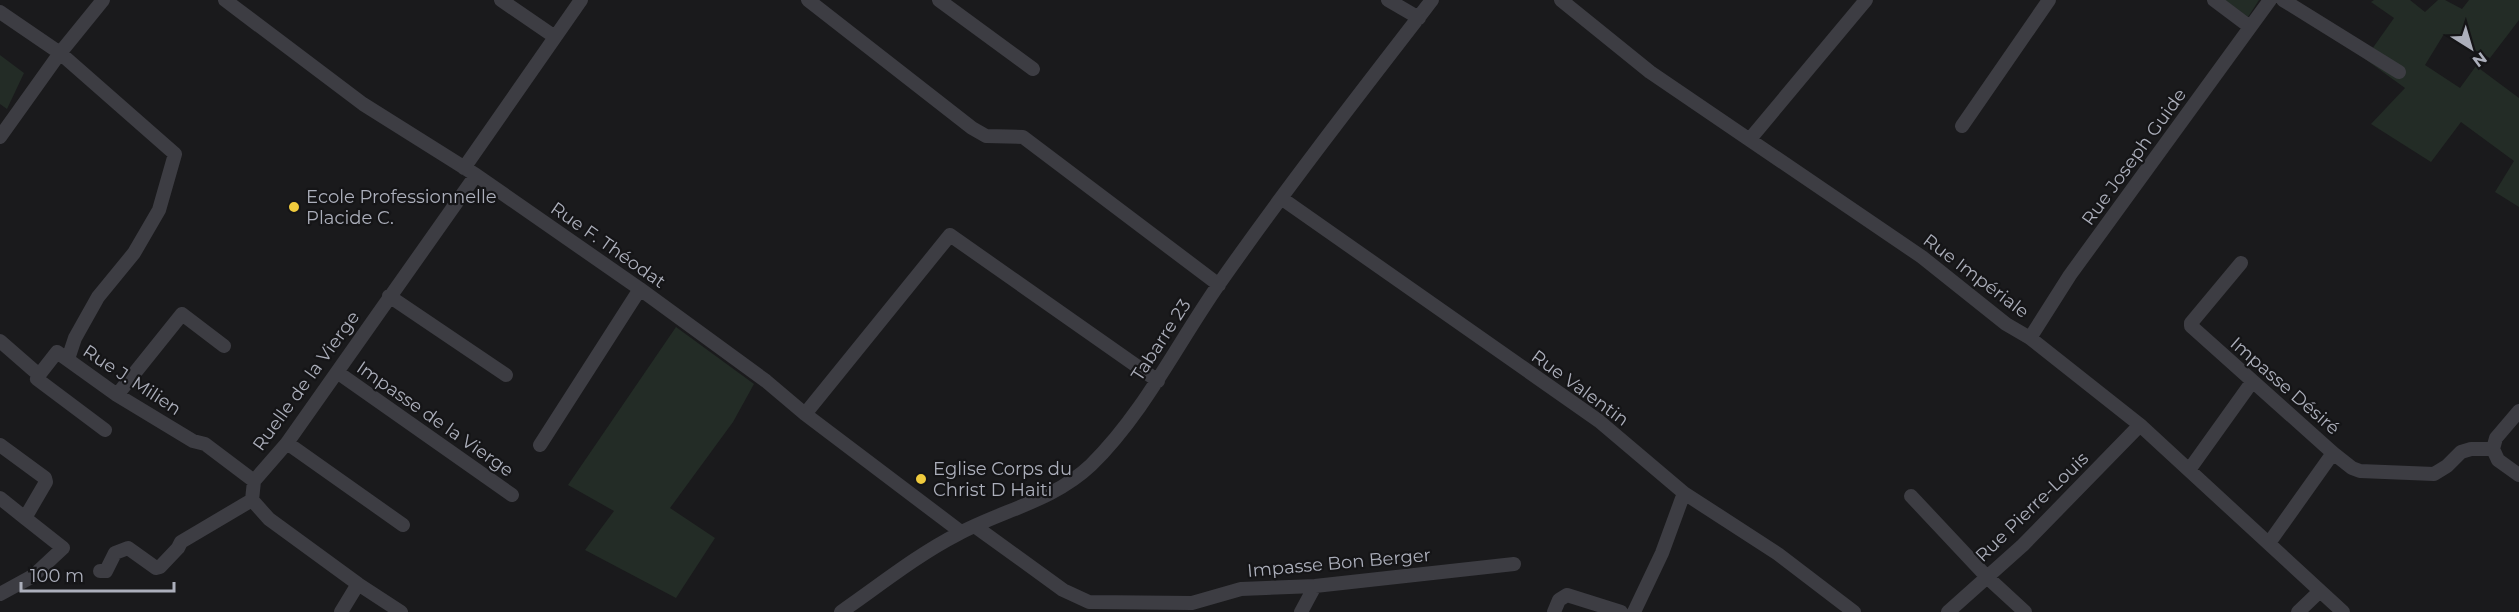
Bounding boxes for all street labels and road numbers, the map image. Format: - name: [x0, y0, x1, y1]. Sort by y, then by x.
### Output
- street label: Rue Joseph Guide: [2077, 84, 2191, 230]
- street label: Rue F. Théodat: [546, 197, 670, 293]
- street label: Rue Impériale: [1919, 229, 2033, 323]
- street label: Tabarre 23: [1126, 295, 1196, 385]
- street label: Ruelle de la Vierge: [248, 307, 364, 455]
- street label: Impasse Désiré: [2226, 333, 2344, 440]
- street label: Rue J. Milien: [79, 340, 185, 420]
- street label: Rue Valentin: [1527, 345, 1633, 431]
- street label: Impasse de la Vierge: [352, 356, 518, 482]
- street label: Rue Pierre-Louis: [1971, 447, 2093, 567]
- street label: Impasse Bon Berger: [1246, 544, 1432, 582]

